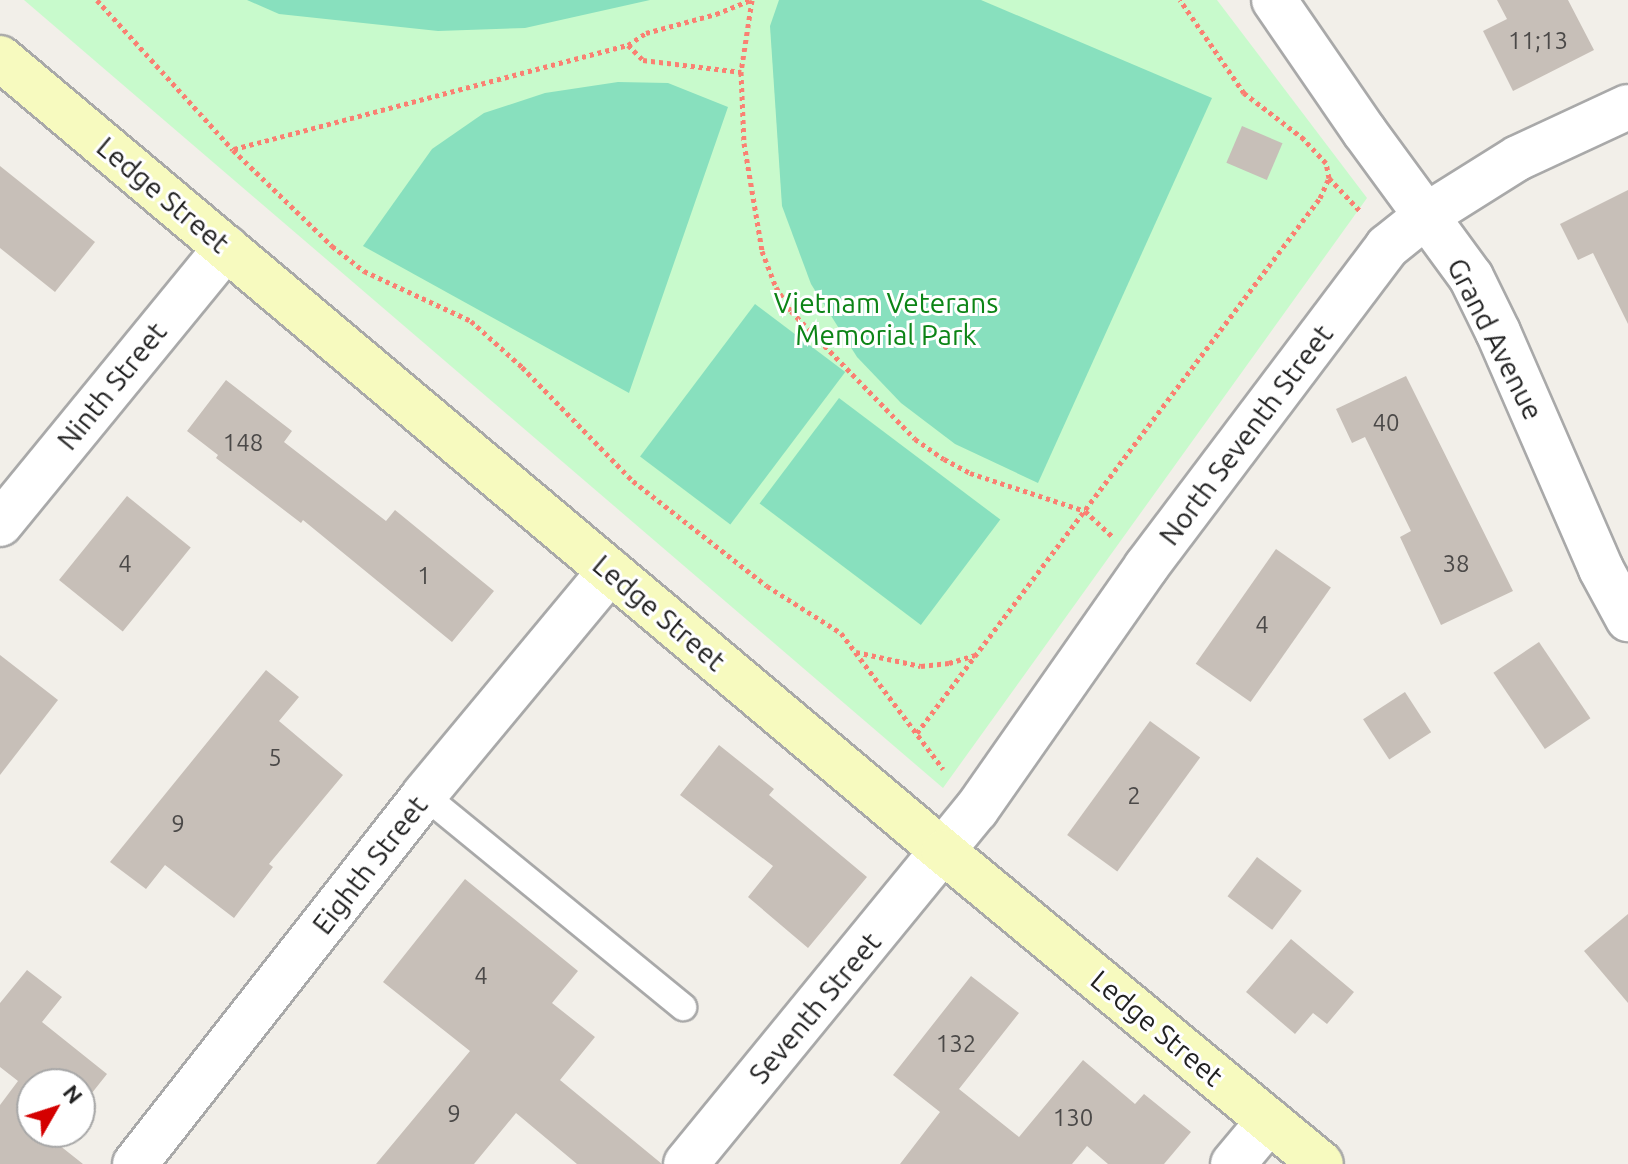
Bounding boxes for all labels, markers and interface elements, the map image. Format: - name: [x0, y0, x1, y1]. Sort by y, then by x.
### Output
- house number: 11;13: [1508, 27, 1568, 55]
- street label: Ledge Street: [90, 130, 236, 260]
- street label: Grand Avenue: [1440, 253, 1550, 425]
- park label: Vietnam Veterans Memorial Park: [774, 286, 998, 352]
- street label: Ninth Street: [50, 315, 174, 457]
- street label: North Seventh Street: [1152, 318, 1340, 552]
- house number: 40: [1372, 409, 1400, 437]
- house number: 148: [223, 429, 263, 457]
- street label: Ledge Street: [586, 548, 732, 678]
- house number: 4: [118, 550, 132, 578]
- house number: 38: [1442, 550, 1470, 578]
- house number: 1: [417, 562, 431, 590]
- house number: 4: [1255, 611, 1269, 639]
- house number: 5: [268, 744, 282, 772]
- house number: 2: [1127, 782, 1141, 810]
- street label: Eighth Street: [306, 789, 434, 941]
- house number: 9: [171, 810, 185, 838]
- street label: Seventh Street: [742, 926, 888, 1090]
- house number: 4: [474, 962, 488, 990]
- street label: Ledge Street: [1084, 963, 1230, 1093]
- house number: 132: [936, 1030, 976, 1058]
- north arrow: [16, 1068, 96, 1148]
- text: N: [59, 1080, 88, 1108]
- house number: 9: [447, 1100, 461, 1128]
- house number: 130: [1053, 1104, 1093, 1132]

